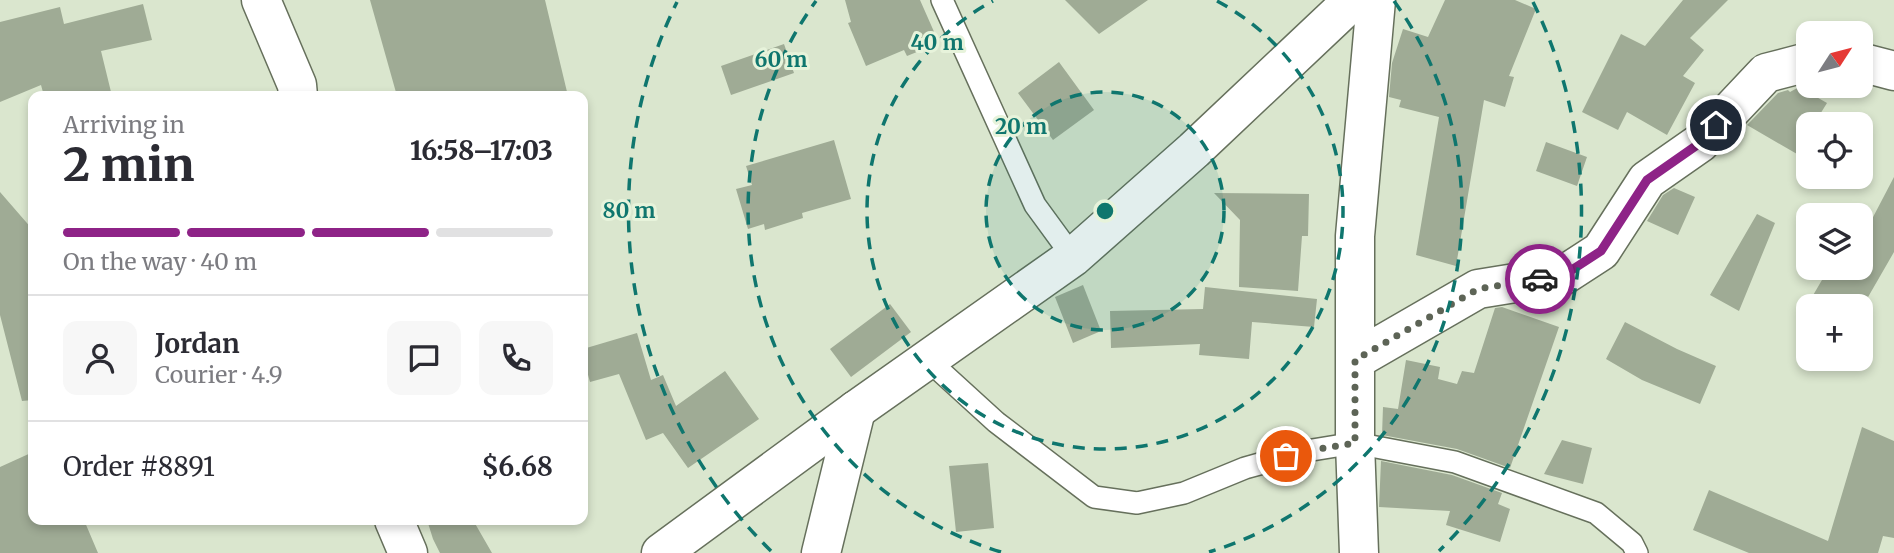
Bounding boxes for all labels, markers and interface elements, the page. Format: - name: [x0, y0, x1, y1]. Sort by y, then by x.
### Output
- north arrow: [1796, 21, 1872, 98]
- map controls: [1796, 21, 1873, 371]
- text: 40 m: [910, 29, 964, 56]
- text: 60 m: [755, 46, 807, 73]
- pin: [1686, 95, 1746, 155]
- icon: home: [1697, 106, 1735, 144]
- text: Arriving in: [63, 110, 185, 139]
- button: locate: [1796, 112, 1873, 189]
- text: 20 m: [995, 113, 1047, 140]
- text: 16:58–17:03: [410, 134, 553, 167]
- text: 2 min: [63, 136, 195, 194]
- text: 80 m: [603, 197, 655, 224]
- centre of rings: [1093, 199, 1117, 223]
- button: layers: [1796, 203, 1873, 280]
- courier: [1505, 244, 1575, 314]
- text: On the way · 40 m: [63, 247, 257, 276]
- icon: car: [1521, 260, 1559, 298]
- button: +: [1796, 294, 1873, 371]
- button: person: [63, 321, 137, 395]
- button: chat: [387, 321, 461, 395]
- button: phone: [479, 321, 553, 395]
- text: Jordan: [155, 327, 240, 360]
- text: Courier · 4.9: [155, 360, 283, 389]
- pin: [1256, 426, 1316, 486]
- icon: bag: [1267, 437, 1305, 475]
- text: Order #8891: [63, 450, 215, 483]
- text: $6.68: [481, 450, 553, 483]

